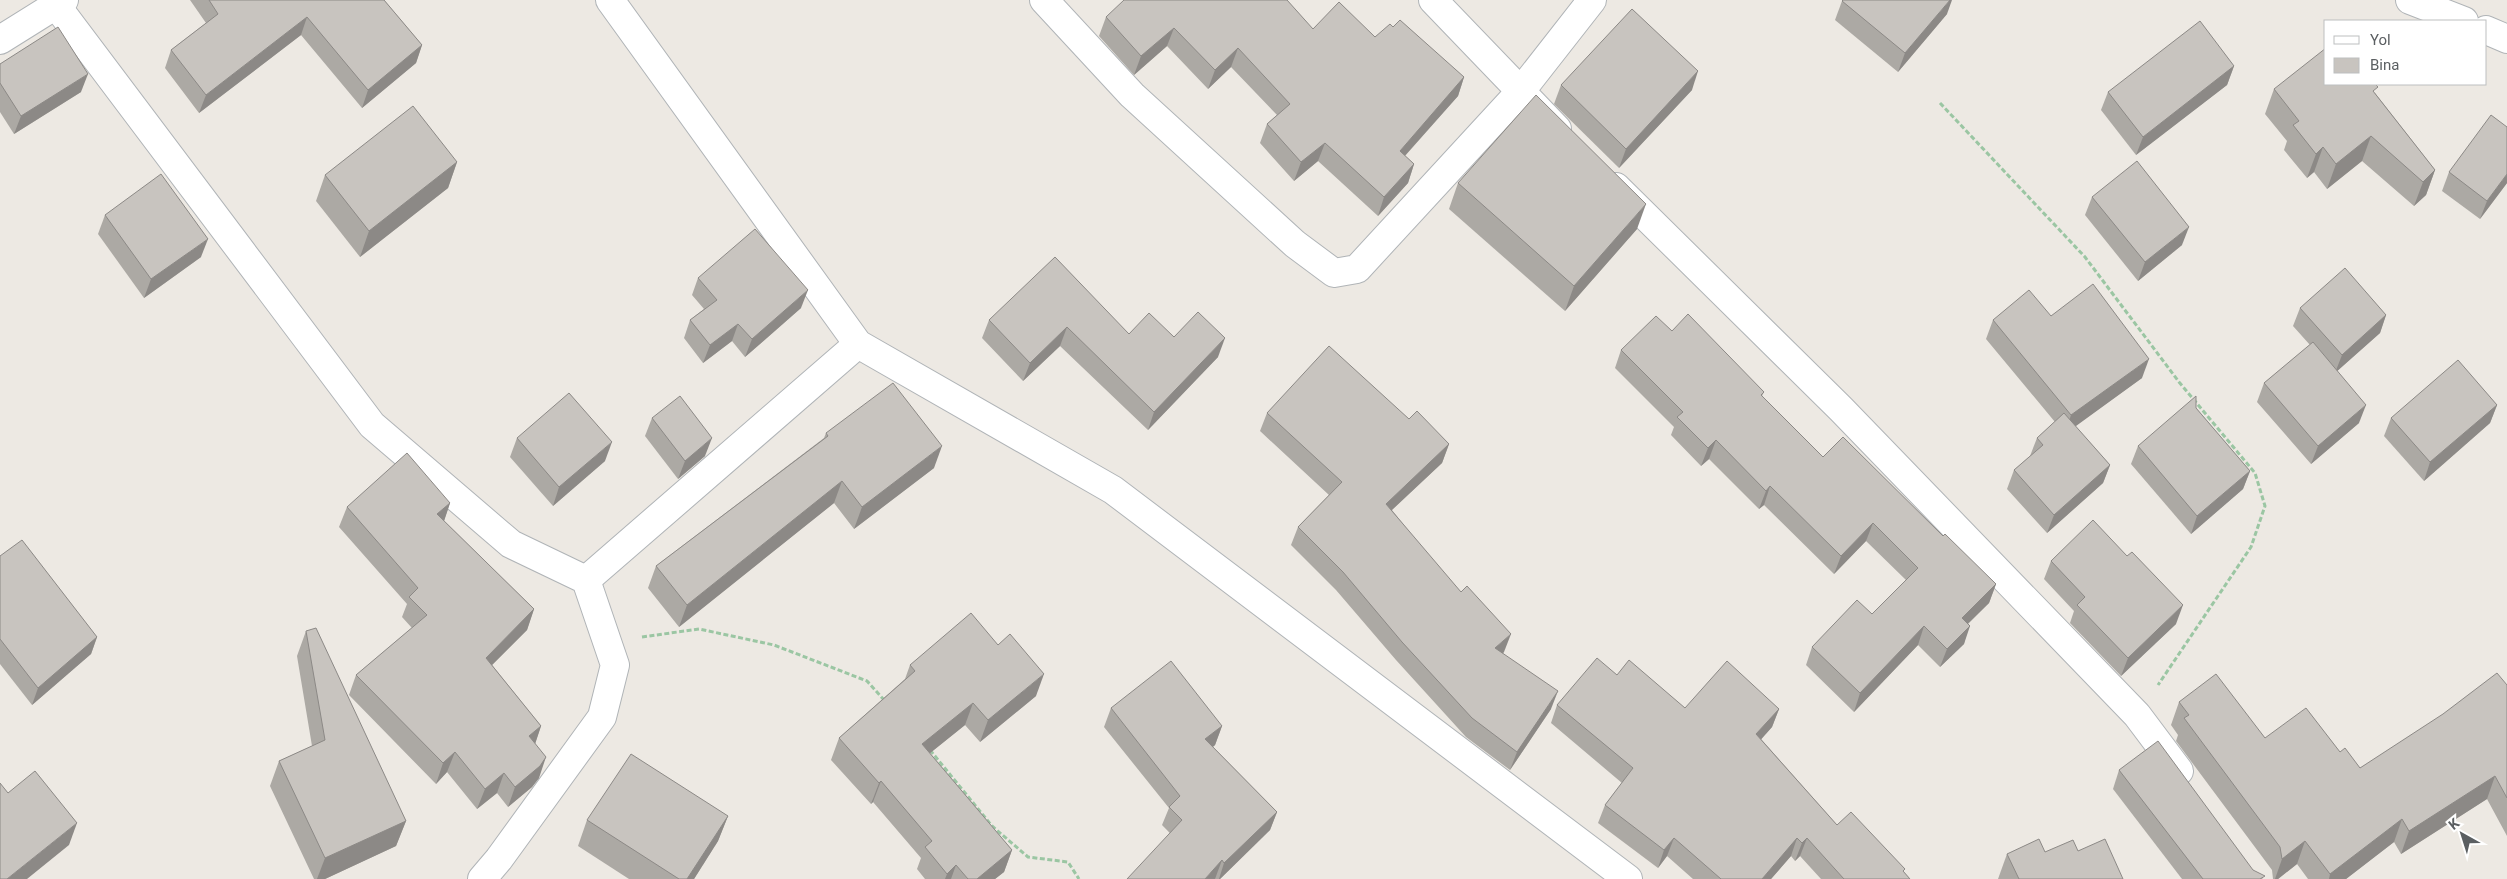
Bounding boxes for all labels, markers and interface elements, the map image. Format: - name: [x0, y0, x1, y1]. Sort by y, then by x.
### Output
- legend: [2324, 20, 2487, 85]
- text: Yol: [2370, 31, 2391, 49]
- text: Bina: [2370, 56, 2399, 74]
- north arrow: [2437, 809, 2487, 859]
- text: K: [2445, 815, 2462, 833]

